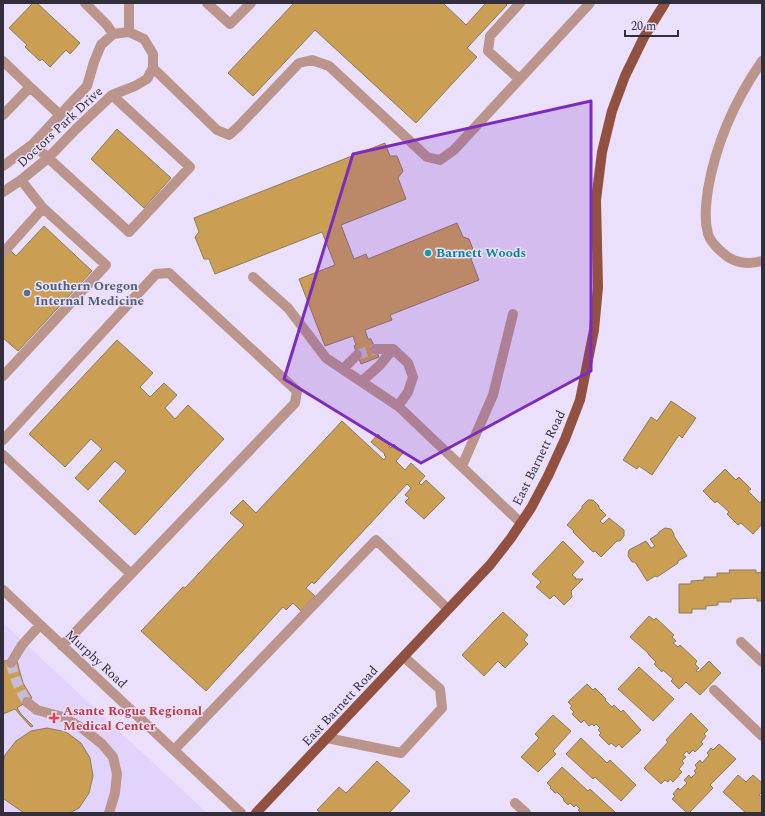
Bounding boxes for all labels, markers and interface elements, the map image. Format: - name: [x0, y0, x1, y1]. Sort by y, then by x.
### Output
- scale bar: [625, 12, 678, 38]
- text: 20 m: [631, 17, 656, 36]
- street label: Doctors Park Drive: [13, 82, 107, 172]
- place label: Barnett Woods: [436, 243, 526, 263]
- marker: Barnett Woods: [423, 248, 433, 258]
- place label: Southern Oregon Internal Medicine: [35, 276, 144, 311]
- marker: Southern Oregon Internal Medicine: [22, 288, 32, 298]
- street label: East Barnett Road: [507, 407, 571, 509]
- street label: Murphy Road: [60, 625, 132, 693]
- street label: East Barnett Road: [297, 661, 383, 751]
- place label: Asante Rogue Regional Medical Center: [63, 701, 202, 736]
- marker: Asante Rogue Regional Medical Center: [48, 712, 60, 724]

